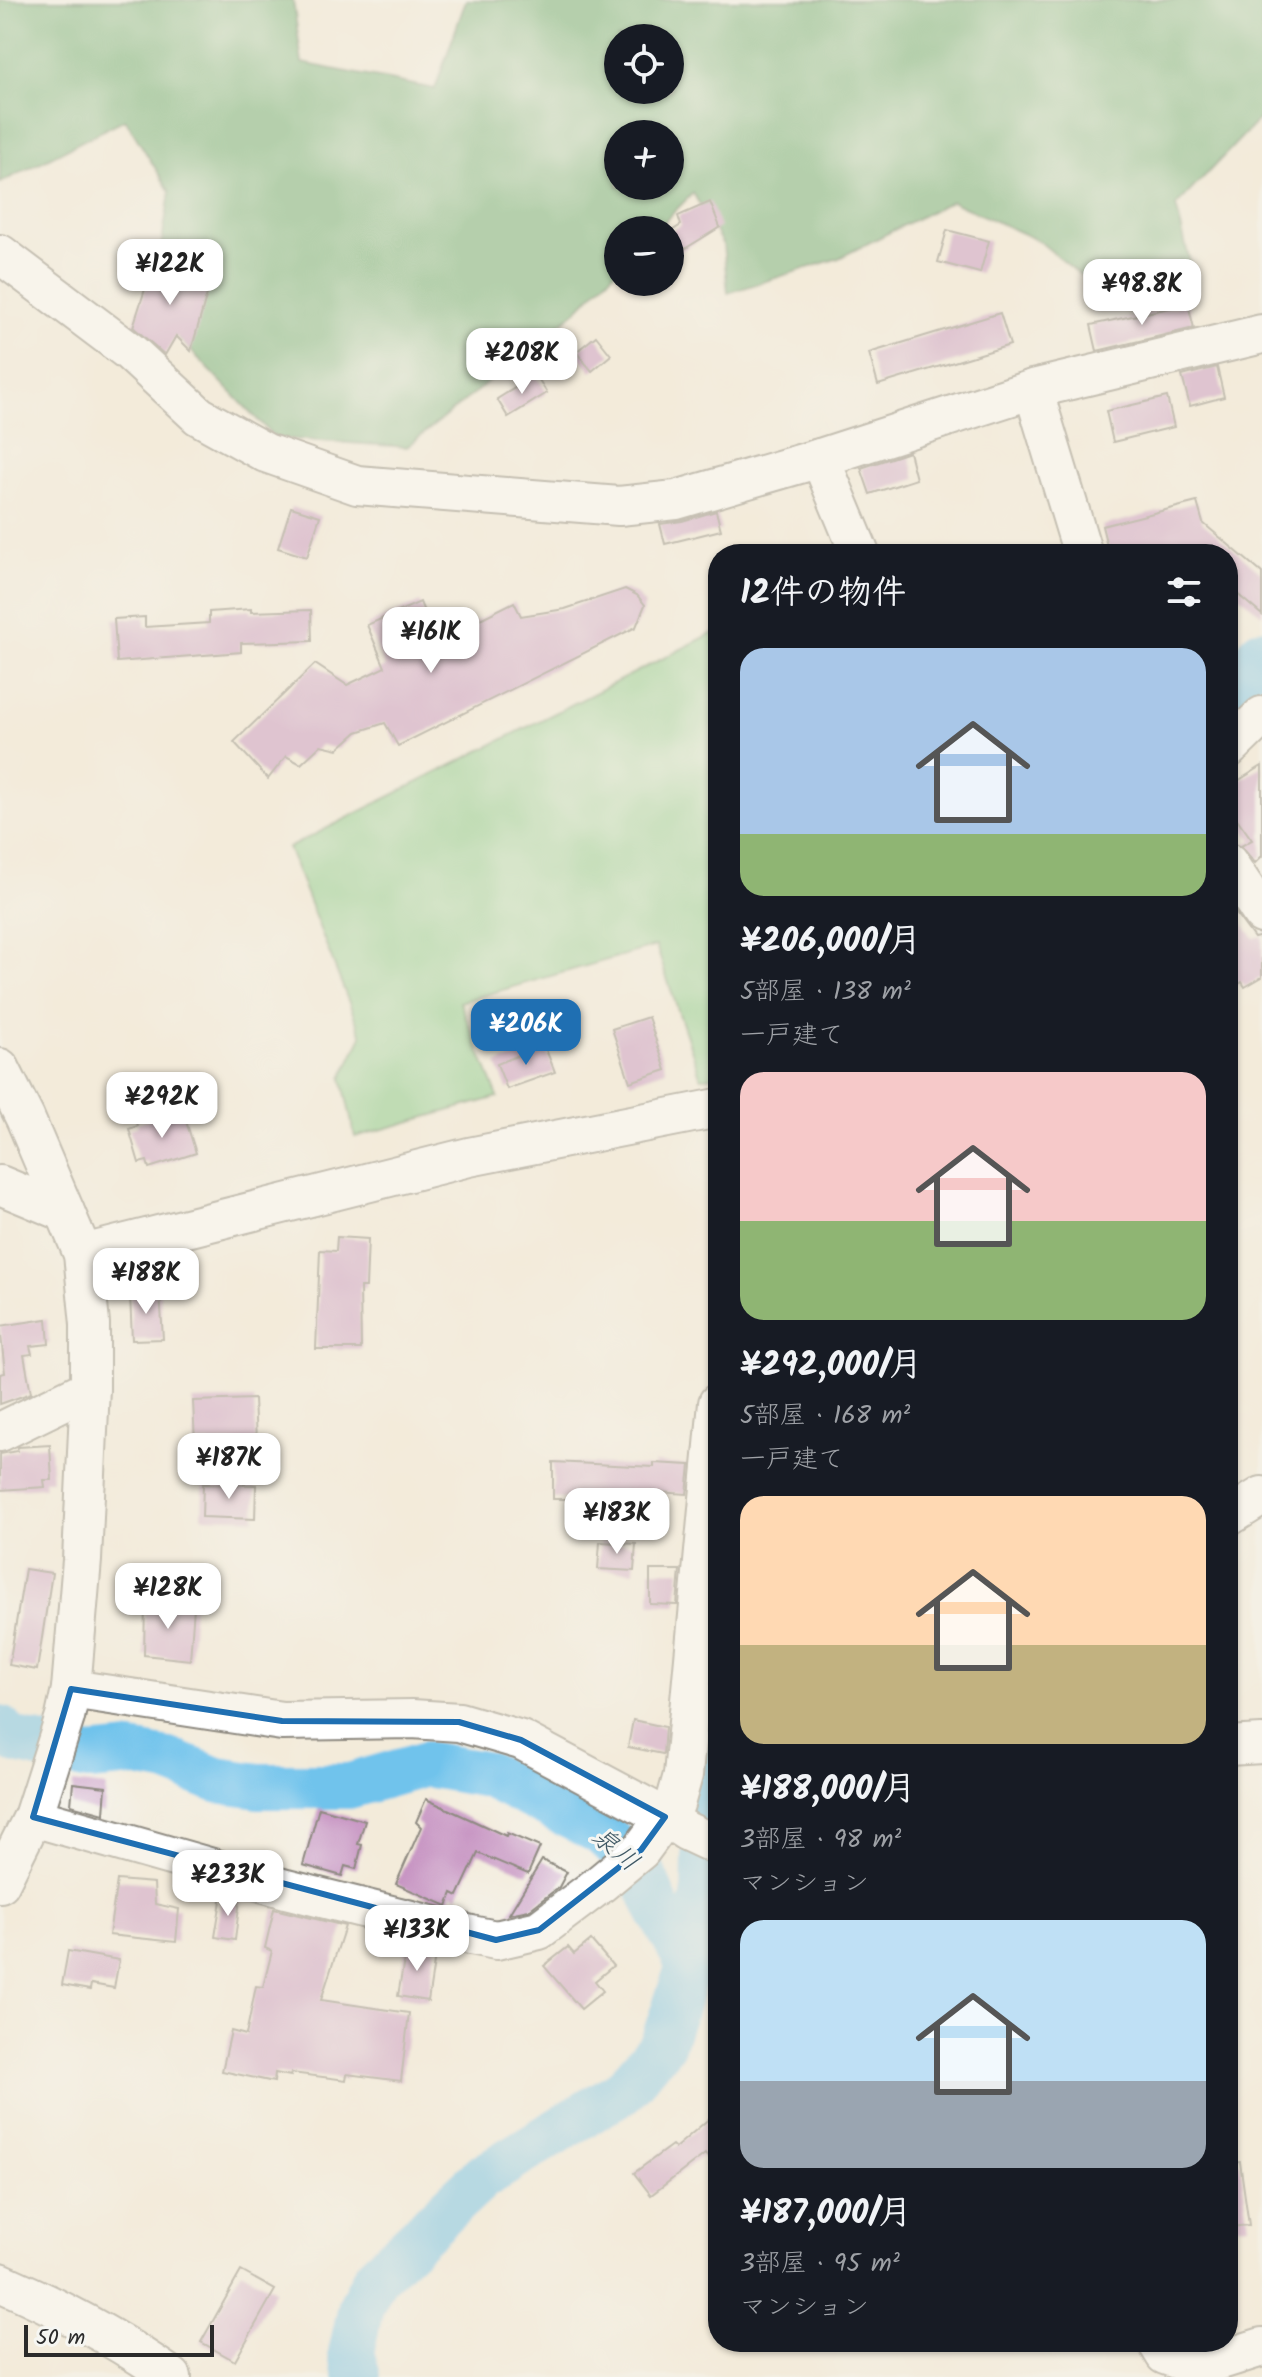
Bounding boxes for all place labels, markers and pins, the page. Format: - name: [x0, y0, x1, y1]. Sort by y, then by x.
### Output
- pin: ¥122K: [114, 239, 226, 307]
- pin: ¥98.8K: [1077, 259, 1207, 327]
- pin: ¥208K: [466, 328, 578, 396]
- pin: ¥161K: [375, 607, 487, 675]
- pin: ¥206K: [470, 999, 582, 1067]
- pin: ¥292K: [106, 1072, 218, 1140]
- pin: ¥188K: [90, 1248, 202, 1316]
- pin: ¥187K: [173, 1433, 285, 1501]
- pin: ¥183K: [561, 1488, 673, 1556]
- pin: ¥128K: [112, 1563, 224, 1631]
- pin: ¥233K: [172, 1850, 284, 1918]
- pin: ¥133K: [361, 1905, 473, 1973]

